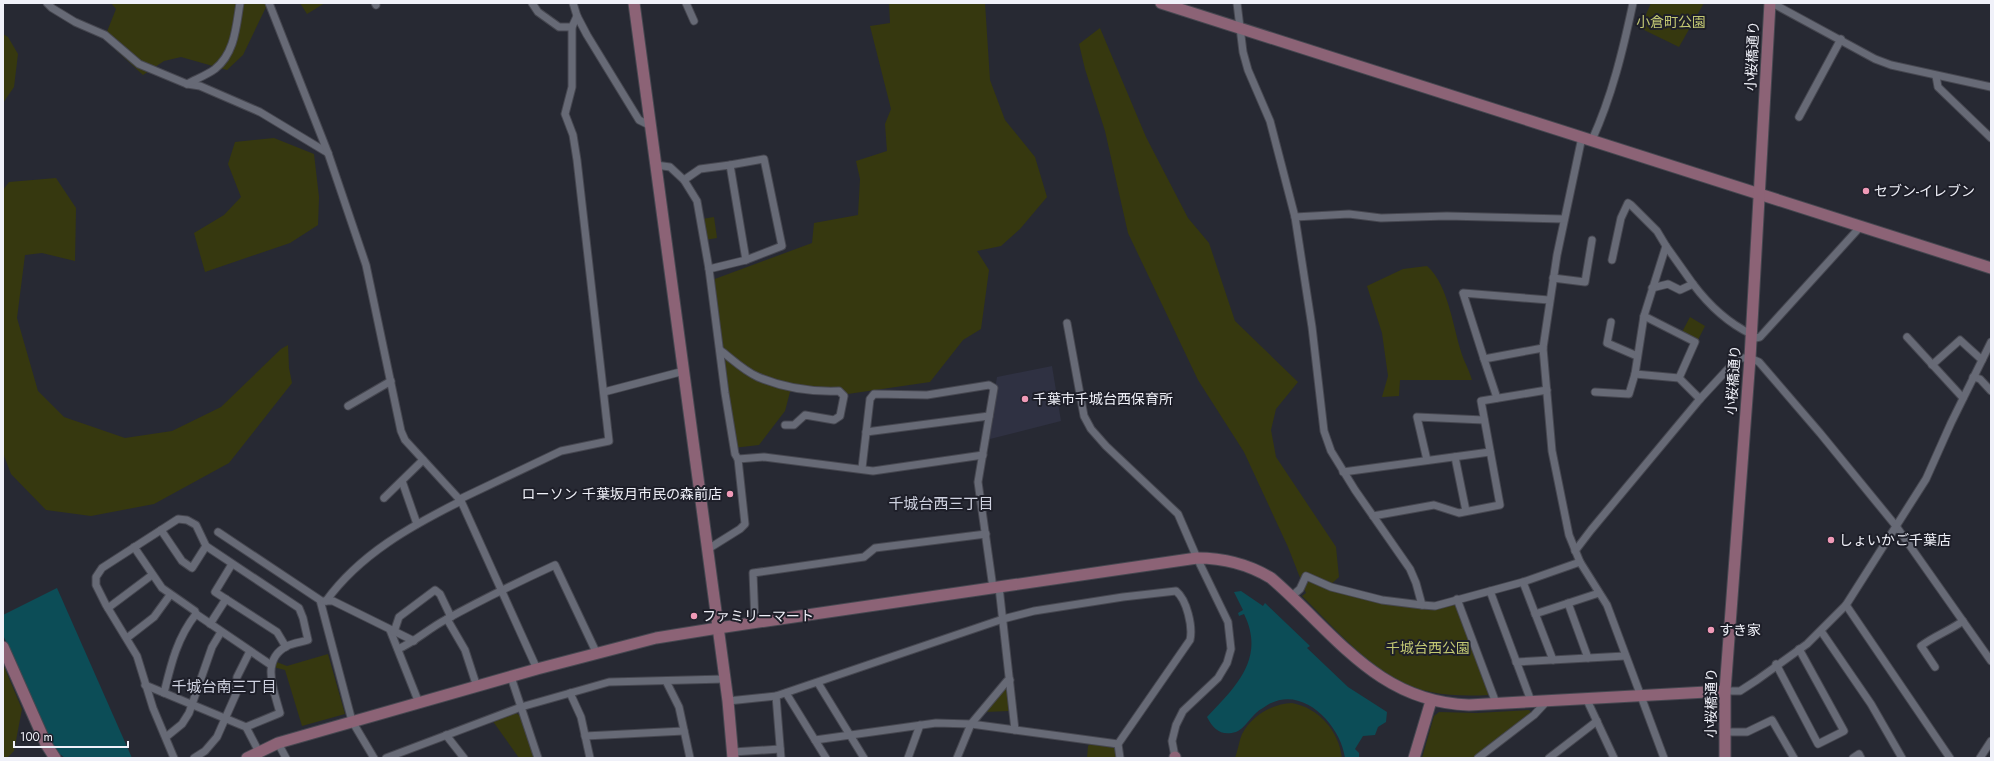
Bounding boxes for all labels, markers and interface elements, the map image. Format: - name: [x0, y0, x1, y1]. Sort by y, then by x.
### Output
- park label: 小倉町公園: [1636, 12, 1706, 32]
- street label: 小桜橋通り: [1740, 21, 1764, 91]
- place label: セブン-イレブン: [1874, 181, 1975, 201]
- marker: セブン-イレブン: [1861, 186, 1871, 196]
- street label: 小桜橋通り: [1721, 344, 1745, 416]
- place label: 千葉市千城台西保育所: [1033, 389, 1173, 409]
- marker: 千葉市千城台西保育所: [1020, 394, 1030, 404]
- place label: ローソン 千葉坂月市民の森前店: [522, 484, 722, 504]
- marker: ローソン 千葉坂月市民の森前店: [725, 489, 735, 499]
- district label: 千城台西三丁目: [888, 493, 994, 515]
- place label: しょいかご千葉店: [1839, 530, 1951, 550]
- marker: しょいかご千葉店: [1826, 535, 1836, 545]
- place label: ファミリーマート: [702, 606, 814, 626]
- marker: ファミリーマート: [689, 611, 699, 621]
- place label: すき家: [1719, 620, 1761, 640]
- marker: すき家: [1706, 625, 1716, 635]
- park label: 千城台西公園: [1386, 638, 1470, 658]
- street label: 小桜橋通り: [1700, 668, 1722, 738]
- district label: 千城台南三丁目: [171, 676, 277, 698]
- scale bar: [14, 723, 128, 749]
- text: 100 m: [20, 728, 53, 746]

